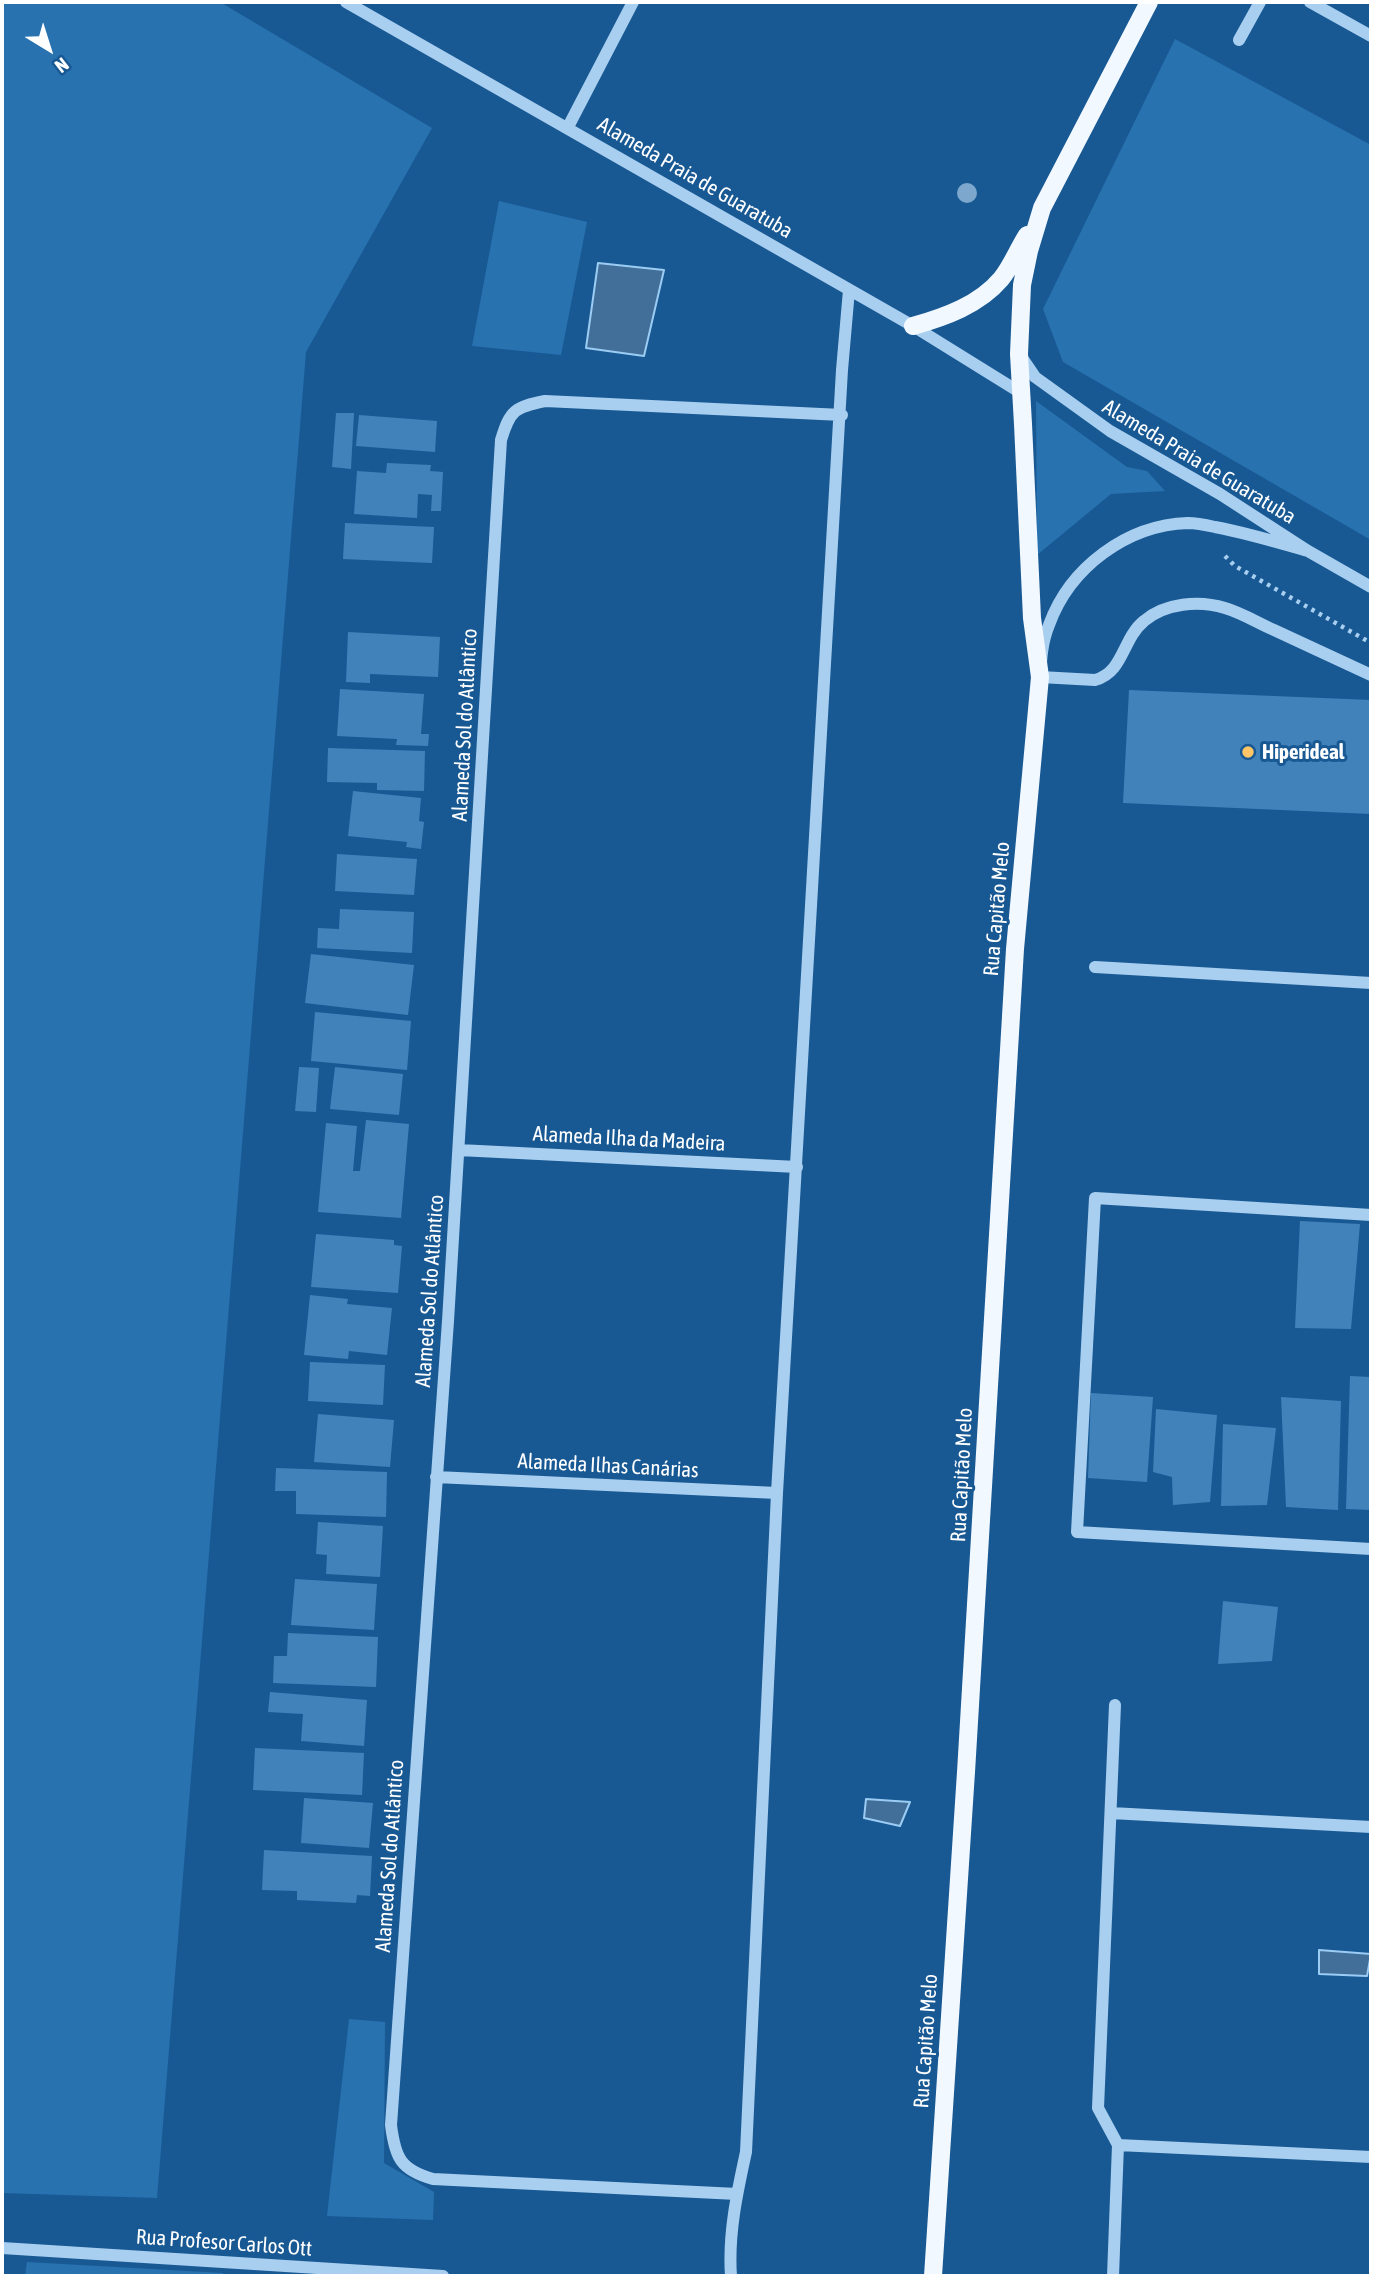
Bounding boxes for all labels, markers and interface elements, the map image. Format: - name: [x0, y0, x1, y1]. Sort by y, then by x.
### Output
- north arrow: [14, 14, 84, 84]
- text: N: [51, 53, 73, 78]
- street label: Alameda Praia de Guaratuba: [593, 112, 797, 244]
- street label: Alameda Praia de Guaratuba: [1098, 394, 1300, 530]
- street label: Alameda Sol do Atlântico: [447, 628, 483, 822]
- place label: Hiperideal: [1262, 739, 1344, 765]
- marker: Hiperideal: [1240, 744, 1256, 760]
- street label: Rua Capitão Melo: [979, 841, 1015, 977]
- street label: Alameda Ilha da Madeira: [532, 1121, 726, 1157]
- street label: Alameda Sol do Atlântico: [411, 1194, 449, 1388]
- street label: Rua Capitão Melo: [946, 1407, 978, 1543]
- street label: Alameda Ilhas Canárias: [517, 1449, 699, 1483]
- street label: Alameda Sol do Atlântico: [371, 1759, 409, 1953]
- street label: Rua Capitão Melo: [909, 1973, 943, 2109]
- street label: Rua Profesor Carlos Ott: [135, 2224, 313, 2262]

